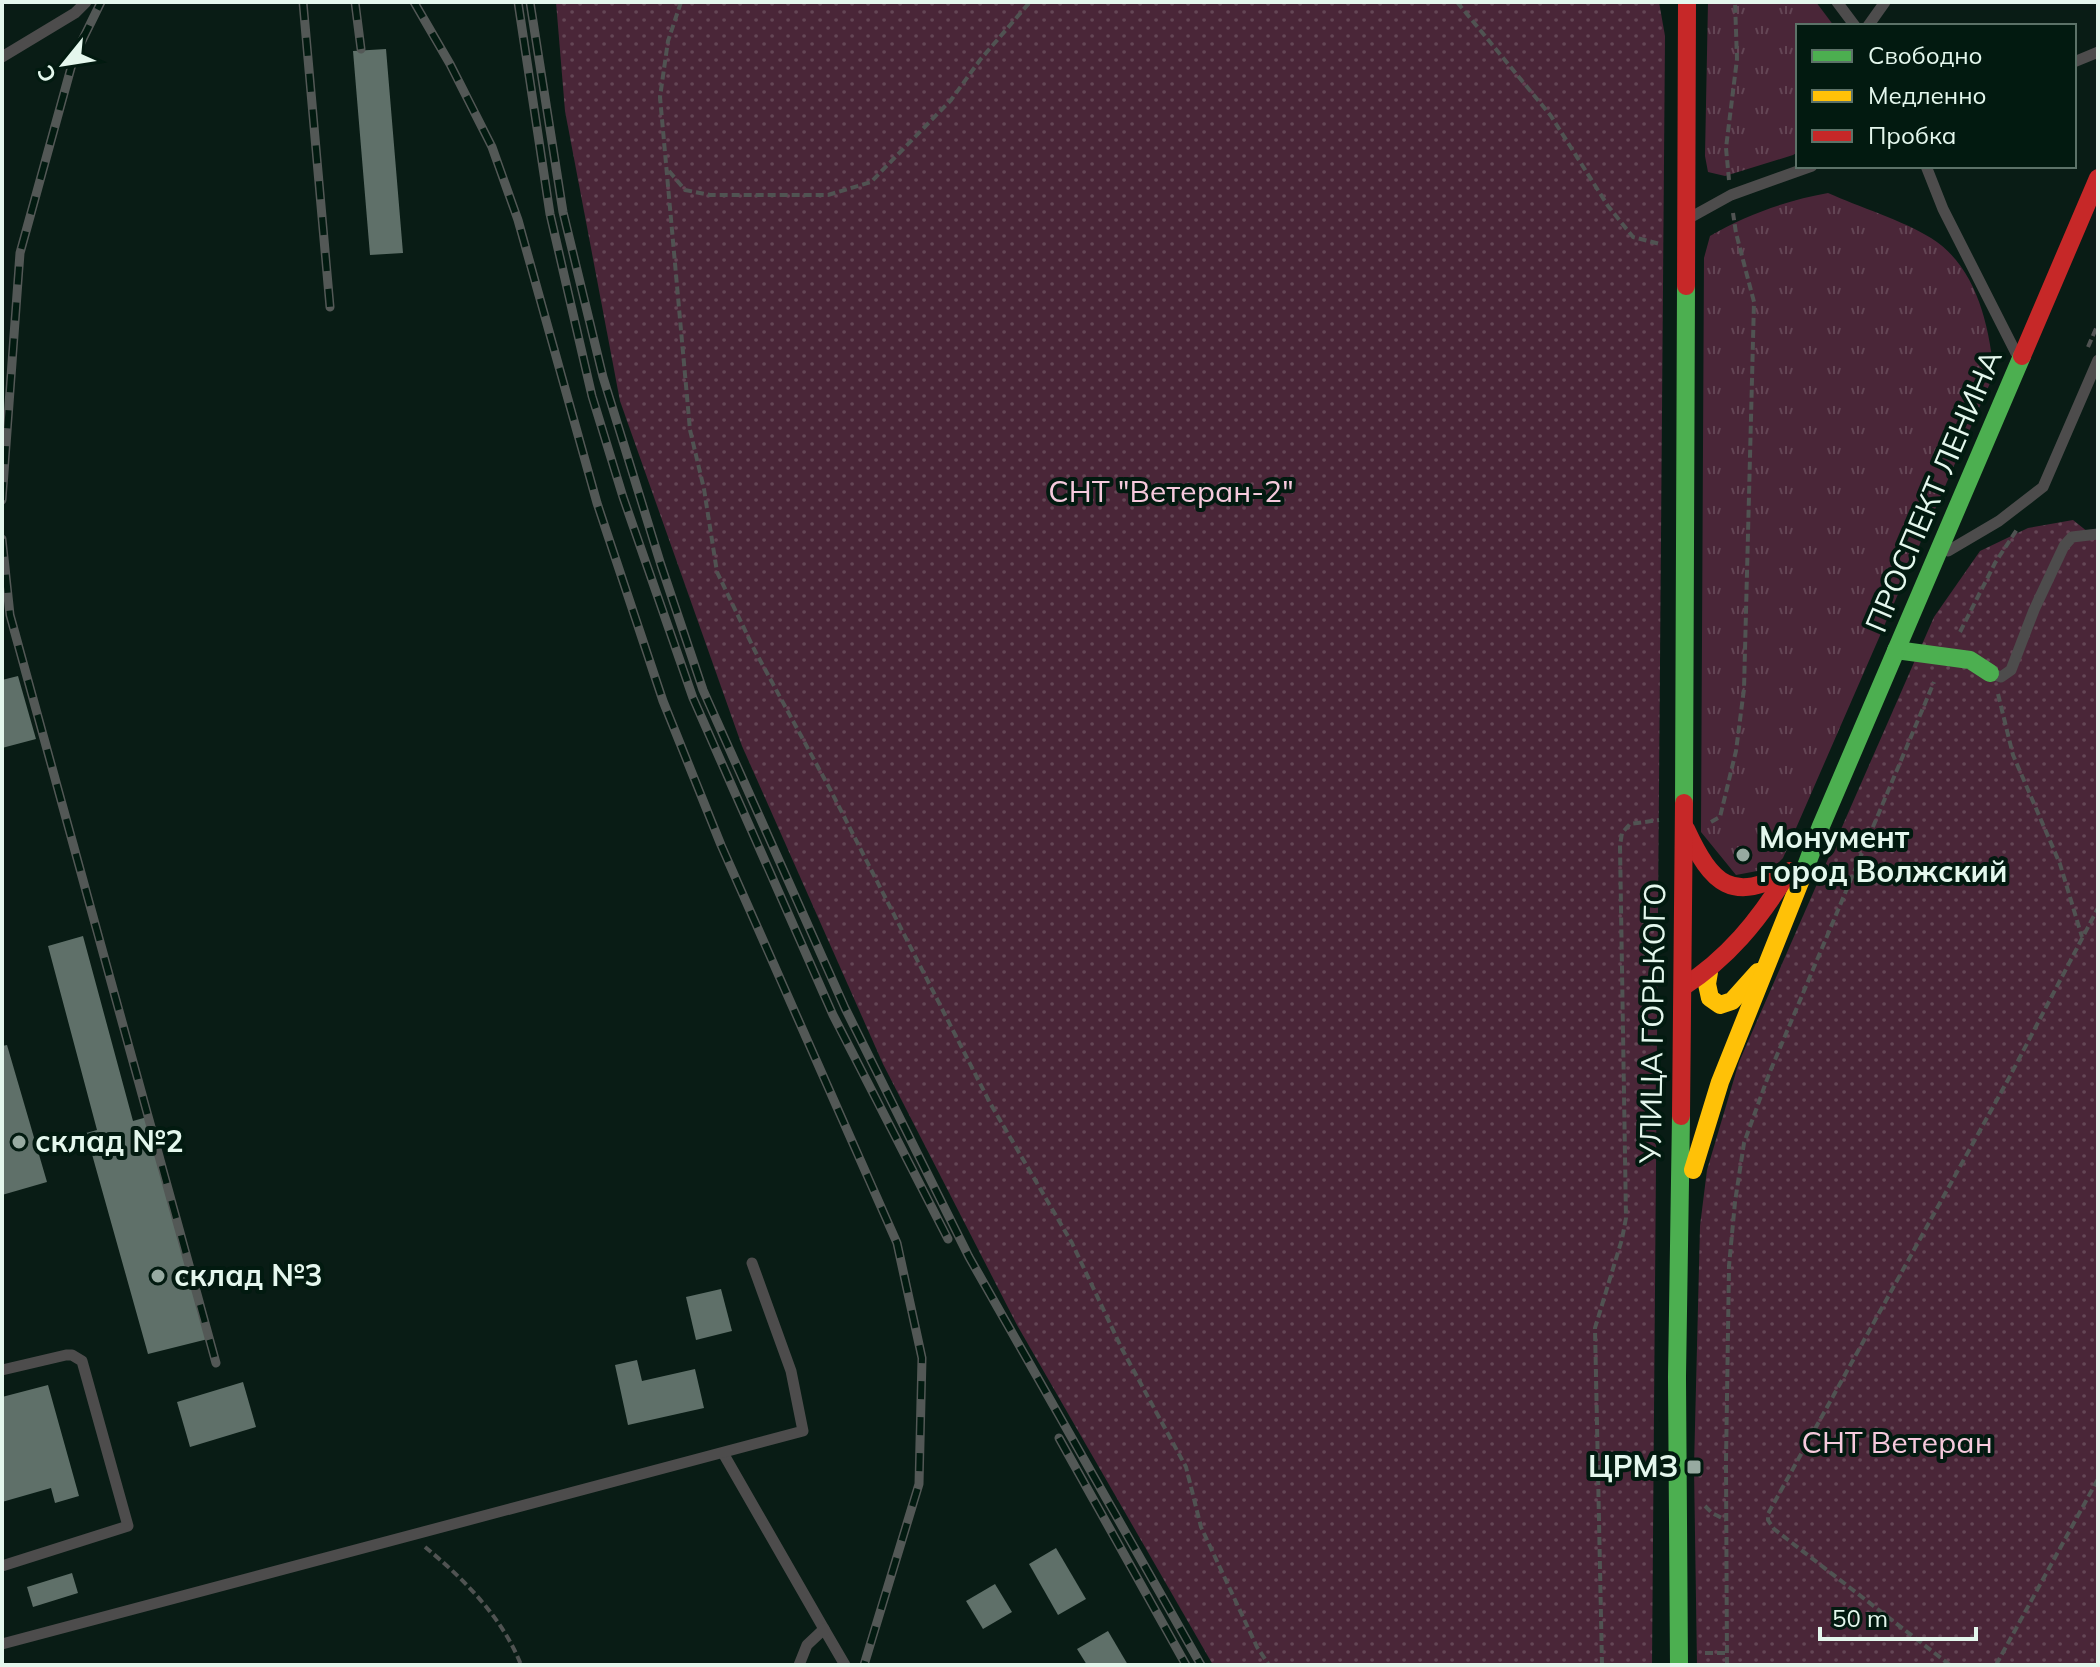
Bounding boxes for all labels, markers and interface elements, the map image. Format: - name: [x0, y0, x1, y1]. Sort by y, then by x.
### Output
- north arrow: [24, 24, 104, 104]
- legend: [1796, 24, 2076, 168]
- text: Свободно: [1868, 40, 1983, 70]
- text: С: [31, 60, 63, 88]
- text: Медленно: [1868, 80, 1987, 110]
- text: Пробка: [1868, 120, 1956, 150]
- street label: ПРОСПЕКТ ЛЕНИНА: [1856, 344, 2010, 638]
- park label: СНТ "Ветеран-2": [1048, 472, 1294, 510]
- place label: Монумент город Волжский: [1759, 818, 2007, 890]
- marker: Монумент город Волжский: [1734, 846, 1752, 864]
- street label: УЛИЦА ГОРЬКОГО: [1631, 882, 1673, 1165]
- place label: склад №2: [35, 1122, 184, 1160]
- marker: склад №2: [10, 1133, 28, 1151]
- place label: склад №3: [174, 1256, 323, 1294]
- marker: склад №3: [149, 1267, 167, 1285]
- park label: СНТ Ветеран: [1801, 1423, 1993, 1461]
- place label: ЦРМЗ: [1588, 1447, 1678, 1485]
- marker: ЦРМЗ: [1685, 1458, 1703, 1476]
- scale bar: [1820, 1591, 1976, 1641]
- text: 50 m: [1832, 1603, 1888, 1633]

